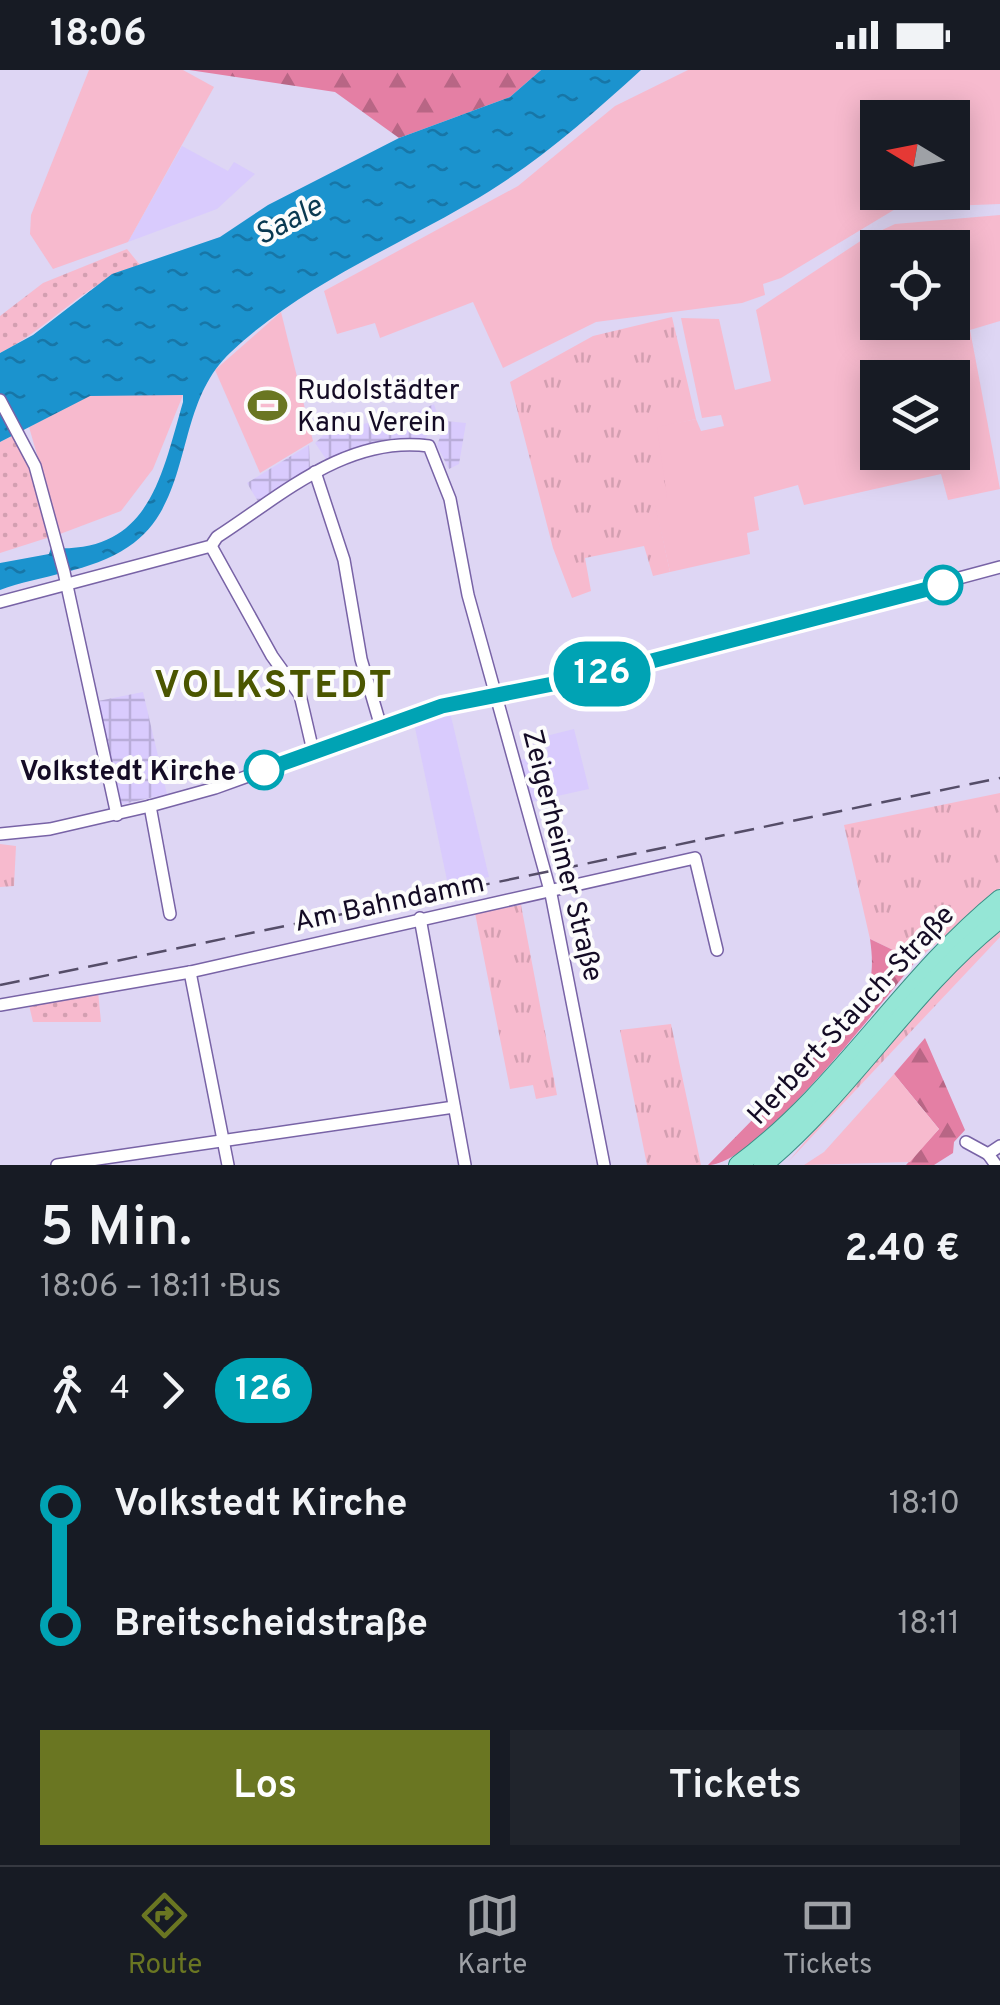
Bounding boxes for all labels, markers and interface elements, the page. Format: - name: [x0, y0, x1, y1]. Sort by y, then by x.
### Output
- text: 18:06: [50, 11, 147, 60]
- north arrow: [860, 100, 970, 210]
- map controls: [860, 100, 970, 470]
- water label: Saale: [249, 189, 330, 255]
- button: locate: [860, 230, 970, 340]
- button: layers: [860, 360, 970, 470]
- place label: Rudolstädter Kanu Verein: [297, 374, 460, 442]
- sports icon: Rudolstädter Kanu Verein: [246, 384, 288, 426]
- unlabelled marker: [924, 566, 962, 604]
- line badge: 126: [544, 642, 660, 706]
- text: 126: [574, 652, 630, 696]
- district label: VOLKSTEDT: [154, 663, 394, 712]
- street label: Zeigerheimer Straße: [512, 726, 610, 985]
- marker: Volkstedt Kirche: [245, 751, 283, 789]
- place label: Volkstedt Kirche: [20, 755, 236, 791]
- street label: Am Bahndamm: [291, 866, 488, 942]
- street label: Herbert-Stauch-Straße: [741, 898, 964, 1134]
- text: 5 Min.: [40, 1195, 192, 1265]
- text: 2.40 €: [844, 1226, 960, 1275]
- text: 18:06 – 18:11 · Bus: [40, 1268, 281, 1308]
- icon: walk: [40, 1363, 95, 1418]
- icon: forward: [145, 1363, 200, 1418]
- text: 126: [235, 1368, 292, 1412]
- text: 4: [110, 1370, 130, 1410]
- text: Volkstedt Kirche: [114, 1481, 407, 1530]
- text: 18:10: [889, 1485, 960, 1525]
- text: Breitscheidstraße: [114, 1601, 428, 1650]
- text: 18:11: [897, 1605, 960, 1645]
- button: Los: [40, 1730, 490, 1845]
- button: Tickets: [510, 1730, 960, 1845]
- tab: Route: [128, 1888, 202, 1984]
- tab: Karte: [458, 1888, 527, 1984]
- tab: Tickets: [783, 1888, 872, 1984]

